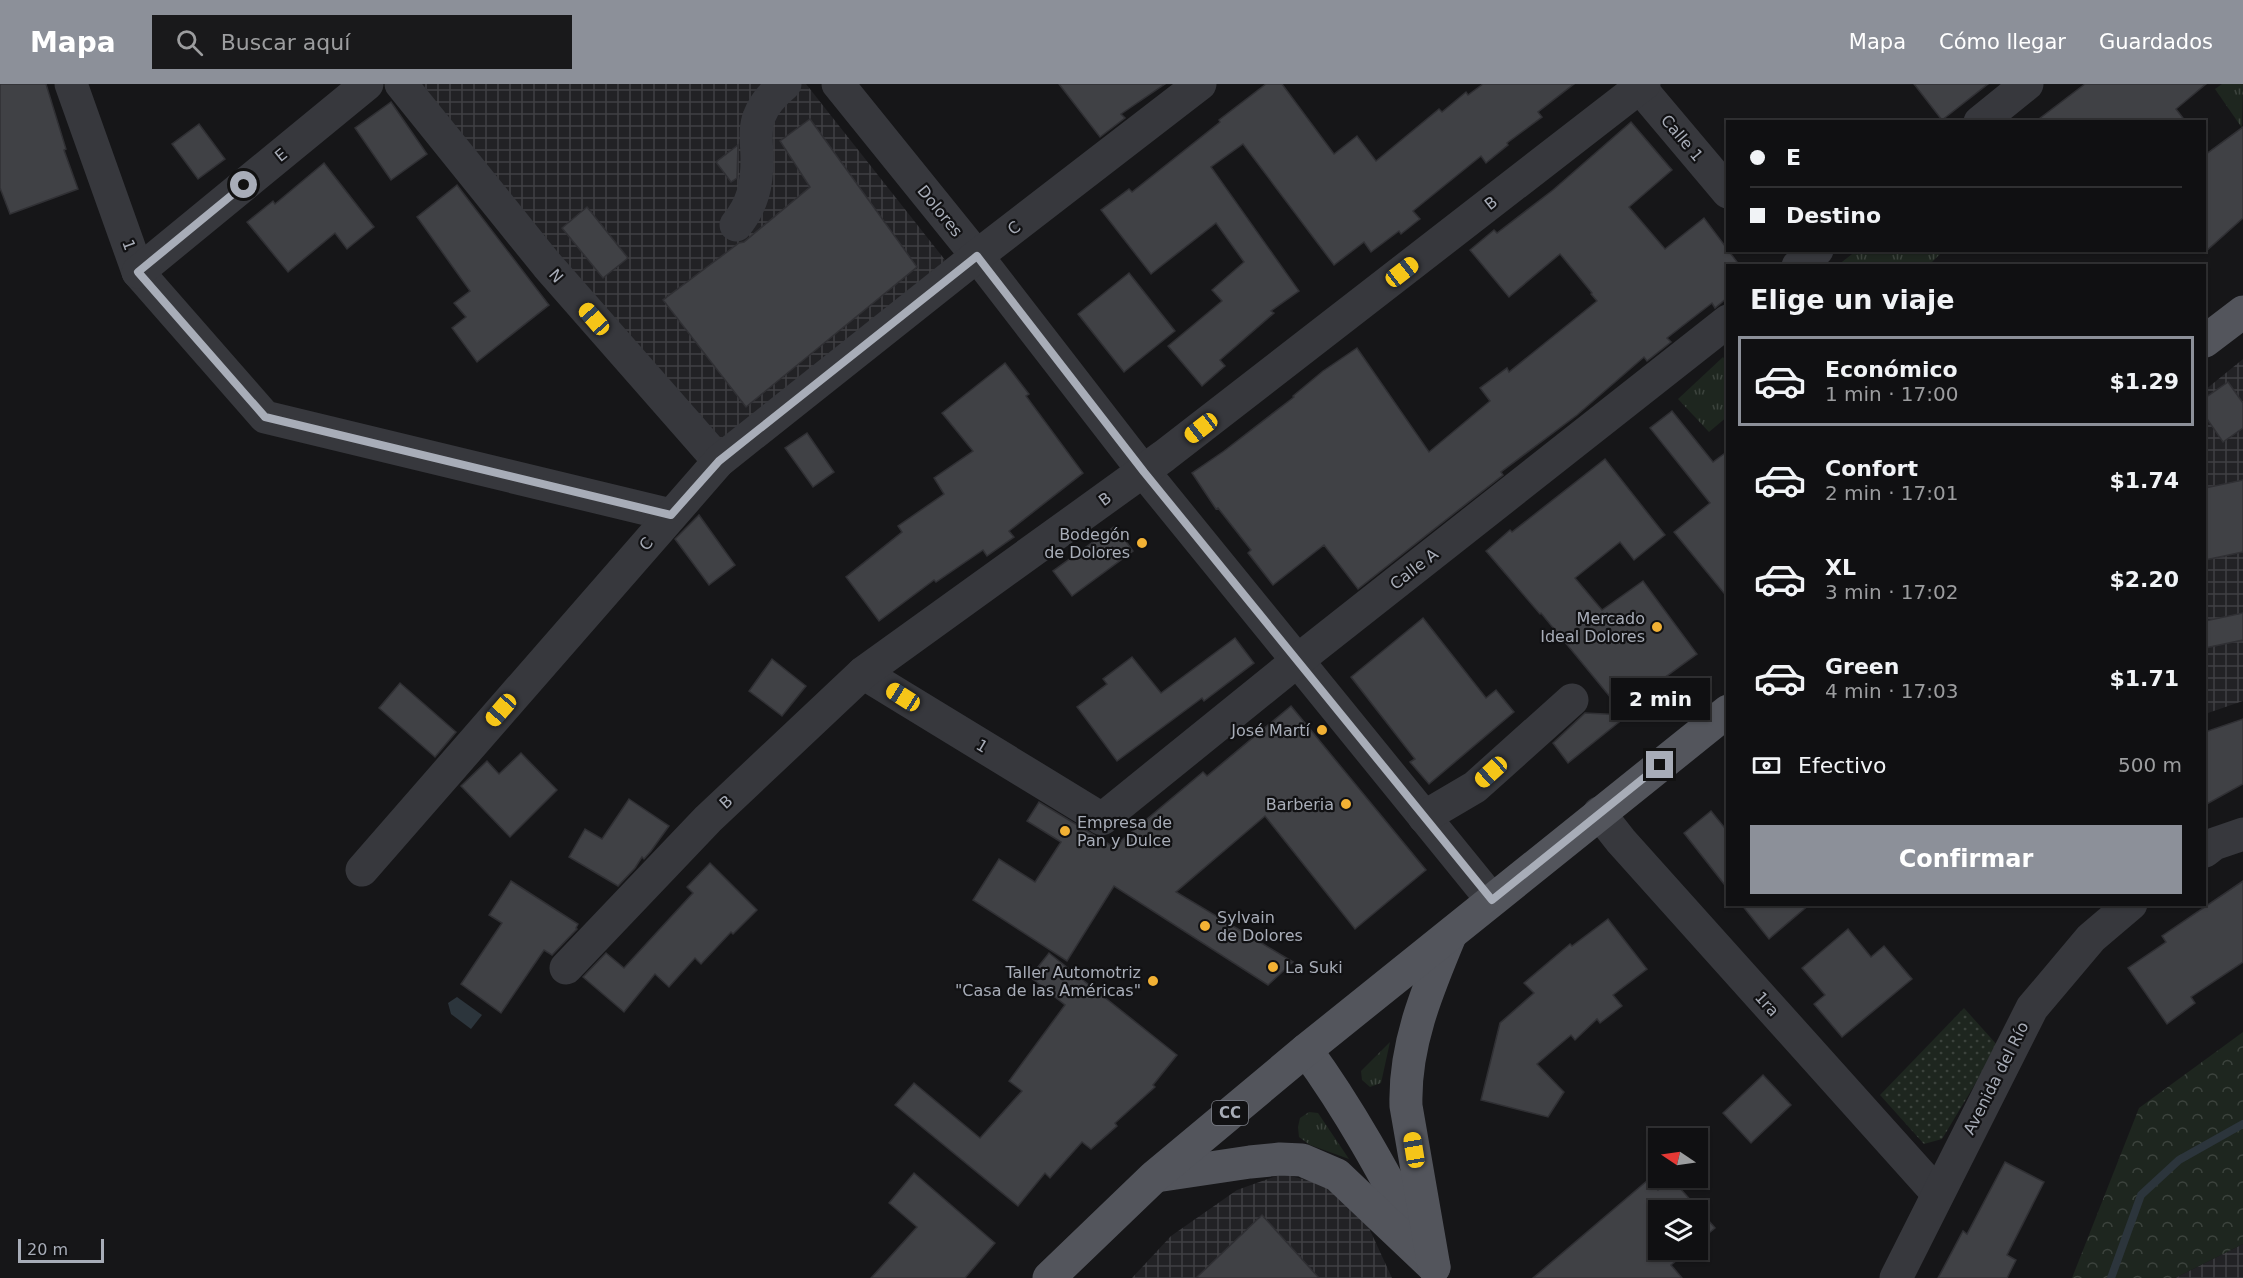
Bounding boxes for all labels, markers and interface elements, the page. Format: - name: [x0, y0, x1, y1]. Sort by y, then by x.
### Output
- search box: [152, 15, 572, 69]
- text: Mapa: [30, 26, 116, 59]
- icon: search: [173, 26, 206, 59]
- text: Buscar aquí: [221, 30, 350, 55]
- text: Mapa: [1849, 30, 1906, 54]
- text: Cómo llegar: [1939, 30, 2066, 54]
- text: Guardados: [2099, 30, 2213, 54]
- street label: Calle 1: [1657, 111, 1707, 165]
- street label: E: [271, 144, 291, 166]
- text: E: [1786, 145, 1801, 170]
- route start: [230, 171, 257, 198]
- street label: Dolores: [914, 181, 966, 241]
- street label: B: [1481, 192, 1501, 214]
- text: Destino: [1786, 203, 1881, 228]
- street label: C: [1004, 217, 1024, 239]
- street label: 1: [118, 237, 140, 253]
- car: [1382, 254, 1422, 290]
- street label: N: [545, 265, 567, 287]
- text: Elige un viaje: [1750, 284, 1954, 315]
- car: [575, 300, 613, 338]
- icon: car: [1753, 354, 1807, 408]
- text: Económico: [1825, 357, 1958, 382]
- text: $1.29: [2109, 369, 2179, 394]
- text: 1 min · 17:00: [1825, 382, 1959, 406]
- car: [1181, 410, 1221, 446]
- icon: car: [1753, 453, 1807, 507]
- text: Confort: [1825, 456, 1918, 481]
- text: $1.74: [2109, 468, 2179, 493]
- text: 2 min · 17:01: [1825, 481, 1959, 505]
- street label: B: [1095, 488, 1115, 510]
- place label: Bodegón de Dolores: [1044, 525, 1130, 562]
- street label: C: [635, 534, 657, 554]
- marker: Bodegón de Dolores: [1135, 536, 1149, 550]
- street label: Calle A: [1386, 544, 1442, 594]
- icon: car: [1753, 552, 1807, 606]
- text: XL: [1825, 555, 1856, 580]
- text: $2.20: [2109, 567, 2179, 592]
- text: 3 min · 17:02: [1825, 580, 1959, 604]
- place label: Mercado Ideal Dolores: [1540, 609, 1645, 646]
- marker: Mercado Ideal Dolores: [1650, 620, 1664, 634]
- icon: car: [1753, 651, 1807, 705]
- text: Green: [1825, 654, 1899, 679]
- text: $1.71: [2109, 666, 2179, 691]
- callout: 2 min: [1610, 678, 1710, 720]
- text: 4 min · 17:03: [1825, 679, 1959, 703]
- car: [883, 680, 923, 714]
- text: 2 min: [1629, 687, 1692, 711]
- car: [482, 691, 520, 729]
- place label: José Martí: [1230, 721, 1311, 740]
- marker: José Martí: [1315, 723, 1329, 737]
- street label: 1: [973, 735, 991, 757]
- icon: cash: [1750, 749, 1783, 782]
- route end: [1646, 751, 1673, 778]
- car: [1472, 753, 1510, 791]
- text: Efectivo: [1798, 753, 1887, 778]
- text: 500 m: [2118, 753, 2182, 777]
- street label: B: [716, 791, 736, 813]
- place label: Barberia: [1266, 795, 1334, 814]
- marker: Barberia: [1339, 797, 1353, 811]
- place label: Empresa de Pan y Dulce: [1077, 813, 1172, 850]
- marker: Empresa de Pan y Dulce: [1058, 824, 1072, 838]
- button: Confirmar: [1750, 825, 2182, 894]
- place label: Sylvain de Dolores: [1217, 908, 1303, 945]
- marker: Sylvain de Dolores: [1198, 919, 1212, 933]
- place label: La Suki: [1285, 958, 1343, 977]
- marker: La Suki: [1266, 960, 1280, 974]
- place label: Taller Automotriz "Casa de las Américas": [955, 963, 1141, 1000]
- marker: Taller Automotriz "Casa de las Américas": [1146, 974, 1160, 988]
- street label: 1ra: [1751, 988, 1783, 1020]
- street label: Avenida del Río: [1959, 1019, 2033, 1137]
- road number: CC: [1212, 1101, 1248, 1125]
- north arrow: [1648, 1128, 1708, 1188]
- map controls: [1648, 1128, 1708, 1260]
- car: [1402, 1131, 1426, 1169]
- button: layers: [1648, 1200, 1708, 1260]
- scale bar: [18, 1236, 104, 1264]
- text: 20 m: [27, 1240, 68, 1259]

